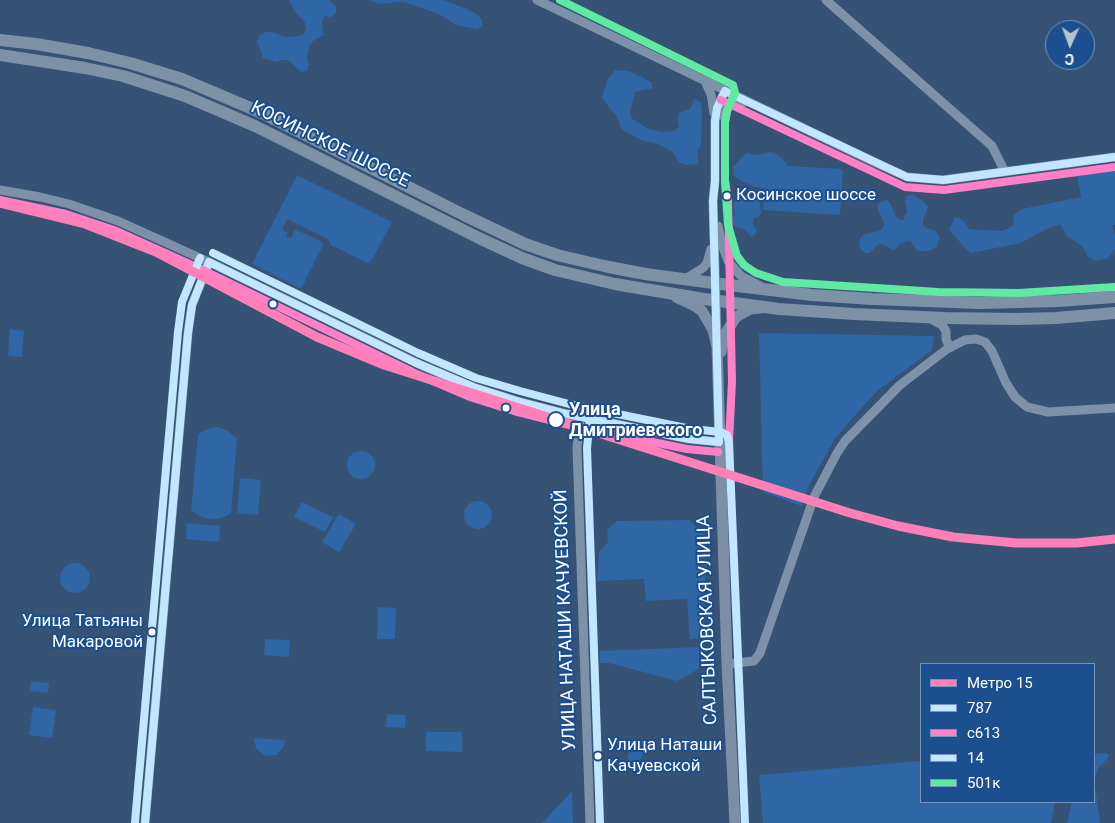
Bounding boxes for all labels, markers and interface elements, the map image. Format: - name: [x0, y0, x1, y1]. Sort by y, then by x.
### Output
- north arrow: [1045, 20, 1095, 70]
- text: С: [1065, 51, 1074, 67]
- street label: КОСИНСКОЕ ШОССЕ: [247, 97, 413, 193]
- place label: Косинское шоссе: [736, 186, 876, 206]
- marker: Косинское шоссе: [722, 191, 732, 201]
- unlabelled marker: [268, 299, 278, 309]
- place label: Улица Дмитриевского: [569, 399, 702, 442]
- unlabelled marker: [501, 403, 511, 413]
- marker: Улица Дмитриевского: [547, 411, 565, 429]
- street label: УЛИЦА НАТАШИ КАЧУЕВСКОЙ: [551, 489, 581, 751]
- street label: САЛТЫКОВСКАЯ УЛИЦА: [694, 515, 722, 725]
- place label: Улица Татьяны Макаровой: [22, 612, 143, 652]
- marker: Улица Татьяны Макаровой: [147, 627, 157, 637]
- legend: [920, 663, 1095, 803]
- text: Метро 15: [967, 674, 1033, 692]
- text: 787: [967, 699, 992, 717]
- text: с613: [967, 724, 1000, 742]
- place label: Улица Наташи Качуевской: [607, 736, 722, 776]
- text: 14: [967, 749, 984, 767]
- marker: Улица Наташи Качуевской: [593, 751, 603, 761]
- text: 501к: [967, 774, 1000, 792]

